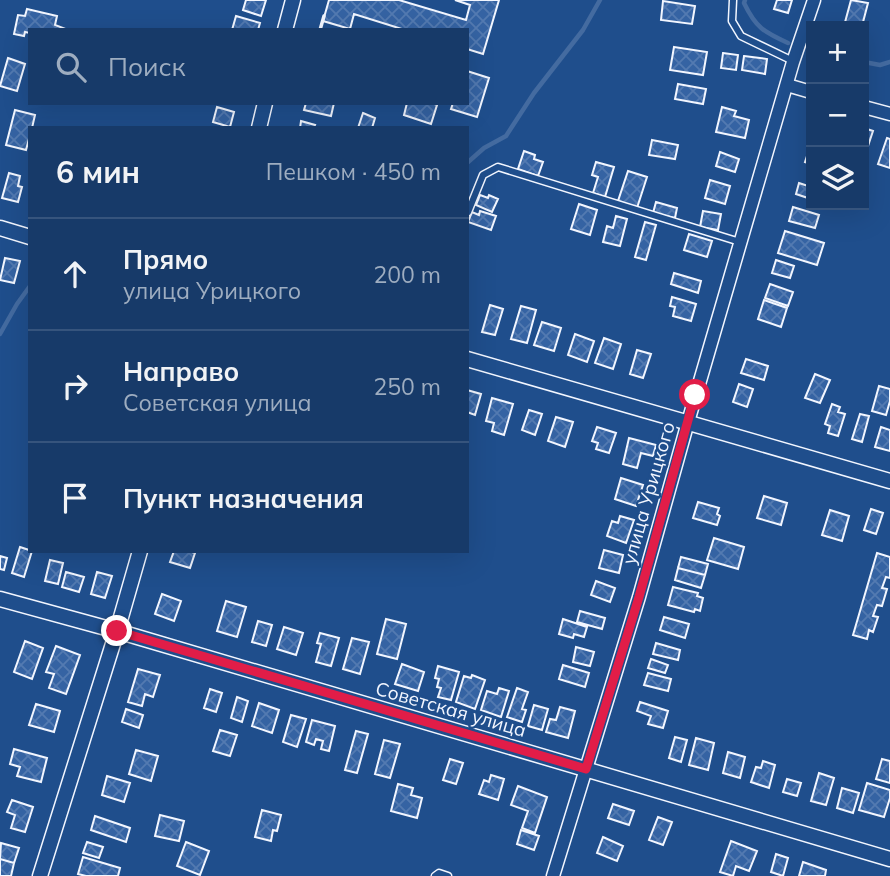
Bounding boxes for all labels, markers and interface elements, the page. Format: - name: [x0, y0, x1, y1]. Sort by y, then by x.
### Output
- map controls: [806, 21, 869, 210]
- button: +: [806, 21, 869, 84]
- search box: [28, 28, 469, 105]
- icon: search: [52, 48, 90, 86]
- text: Поиск: [108, 50, 186, 83]
- button: −: [806, 84, 869, 147]
- button: layers: [806, 147, 869, 210]
- text: 6 мин: [56, 153, 140, 191]
- text: Пешком · 450 m: [266, 157, 441, 186]
- text: Прямо: [123, 243, 208, 276]
- icon: ahead: [56, 255, 94, 293]
- text: 200 m: [373, 260, 441, 289]
- text: улица Урицкого: [123, 276, 301, 305]
- text: Направо: [123, 355, 239, 388]
- icon: right: [56, 367, 94, 405]
- text: 250 m: [373, 372, 441, 401]
- route start: [679, 379, 710, 410]
- text: Советская улица: [123, 388, 312, 417]
- street label: улица Урицкого: [616, 419, 680, 567]
- icon: arrive: [56, 479, 94, 517]
- text: Пункт назначения: [123, 482, 364, 515]
- route end: [101, 615, 132, 646]
- street label: Советская улица: [373, 676, 529, 742]

